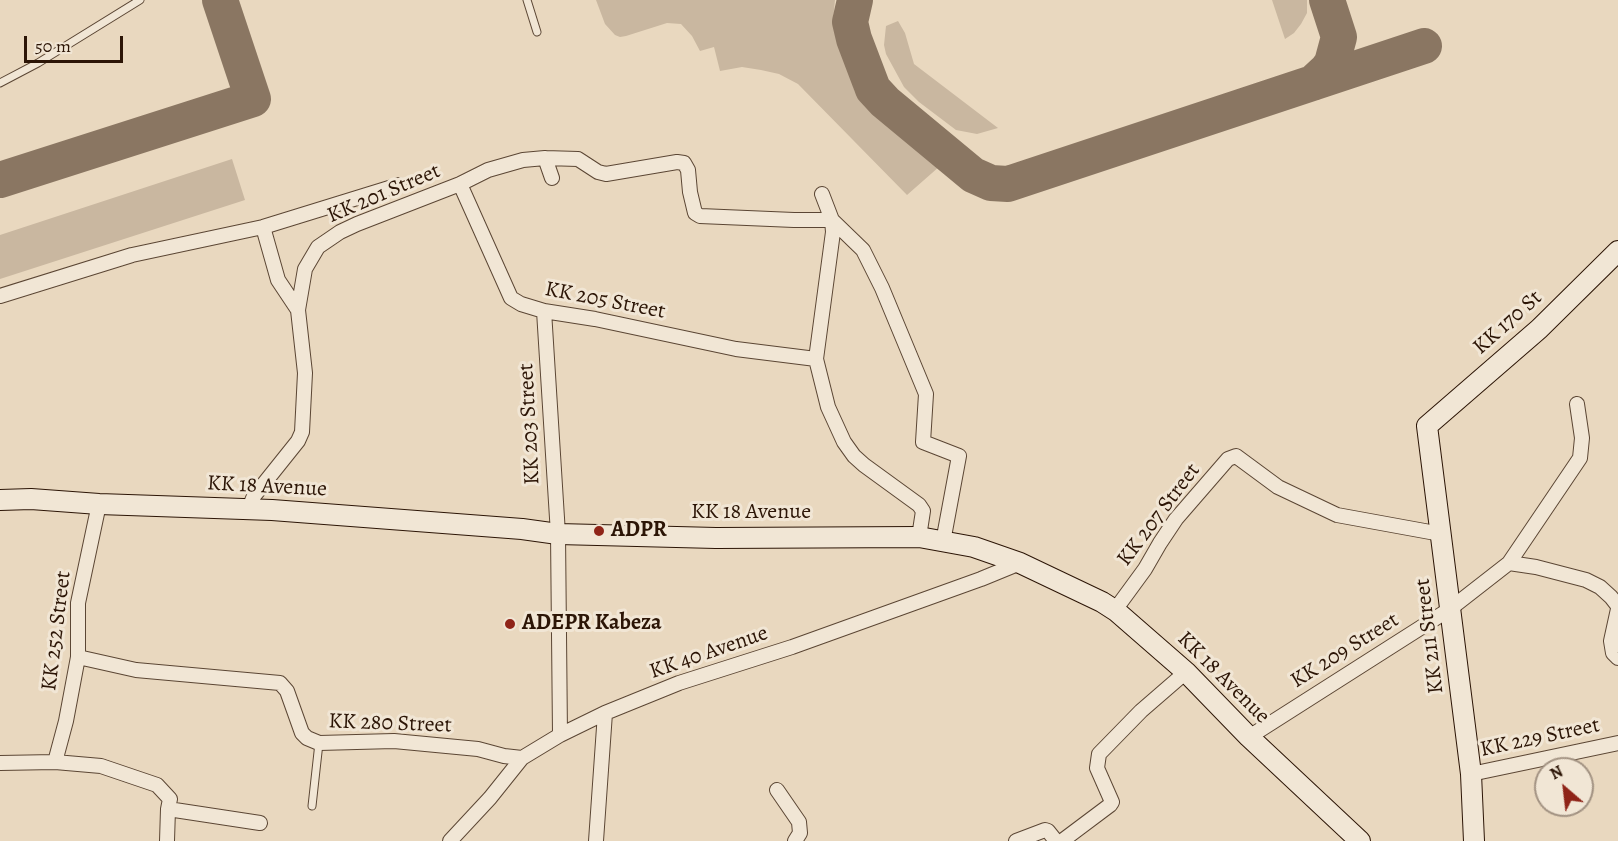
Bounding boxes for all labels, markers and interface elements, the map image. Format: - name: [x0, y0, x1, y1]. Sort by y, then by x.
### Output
- scale bar: [27, 24, 126, 62]
- text: 50 m: [35, 34, 71, 58]
- street label: KK 201 Street: [324, 158, 444, 230]
- street label: KK 205 Street: [543, 276, 667, 326]
- street label: KK 170 St: [1468, 285, 1548, 361]
- street label: KK 203 Street: [514, 363, 546, 485]
- street label: KK 207 Street: [1112, 458, 1206, 572]
- street label: KK 18 Avenue: [206, 471, 328, 503]
- street label: KK 18 Avenue: [691, 500, 811, 526]
- place label: ADPR: [611, 518, 667, 544]
- marker: ADPR: [592, 524, 606, 538]
- street label: KK 252 Street: [37, 569, 77, 693]
- street label: KK 211 Street: [1410, 577, 1450, 695]
- street label: KK 209 Street: [1286, 607, 1404, 695]
- place label: ADEPR Kabeza: [522, 611, 662, 637]
- marker: ADEPR Kabeza: [503, 617, 517, 631]
- street label: KK 40 Avenue: [646, 620, 772, 686]
- street label: KK 18 Avenue: [1171, 626, 1275, 730]
- street label: KK 280 Street: [328, 709, 452, 739]
- street label: KK 229 Street: [1478, 712, 1602, 764]
- north arrow: [1534, 757, 1594, 817]
- text: N: [1546, 760, 1567, 785]

